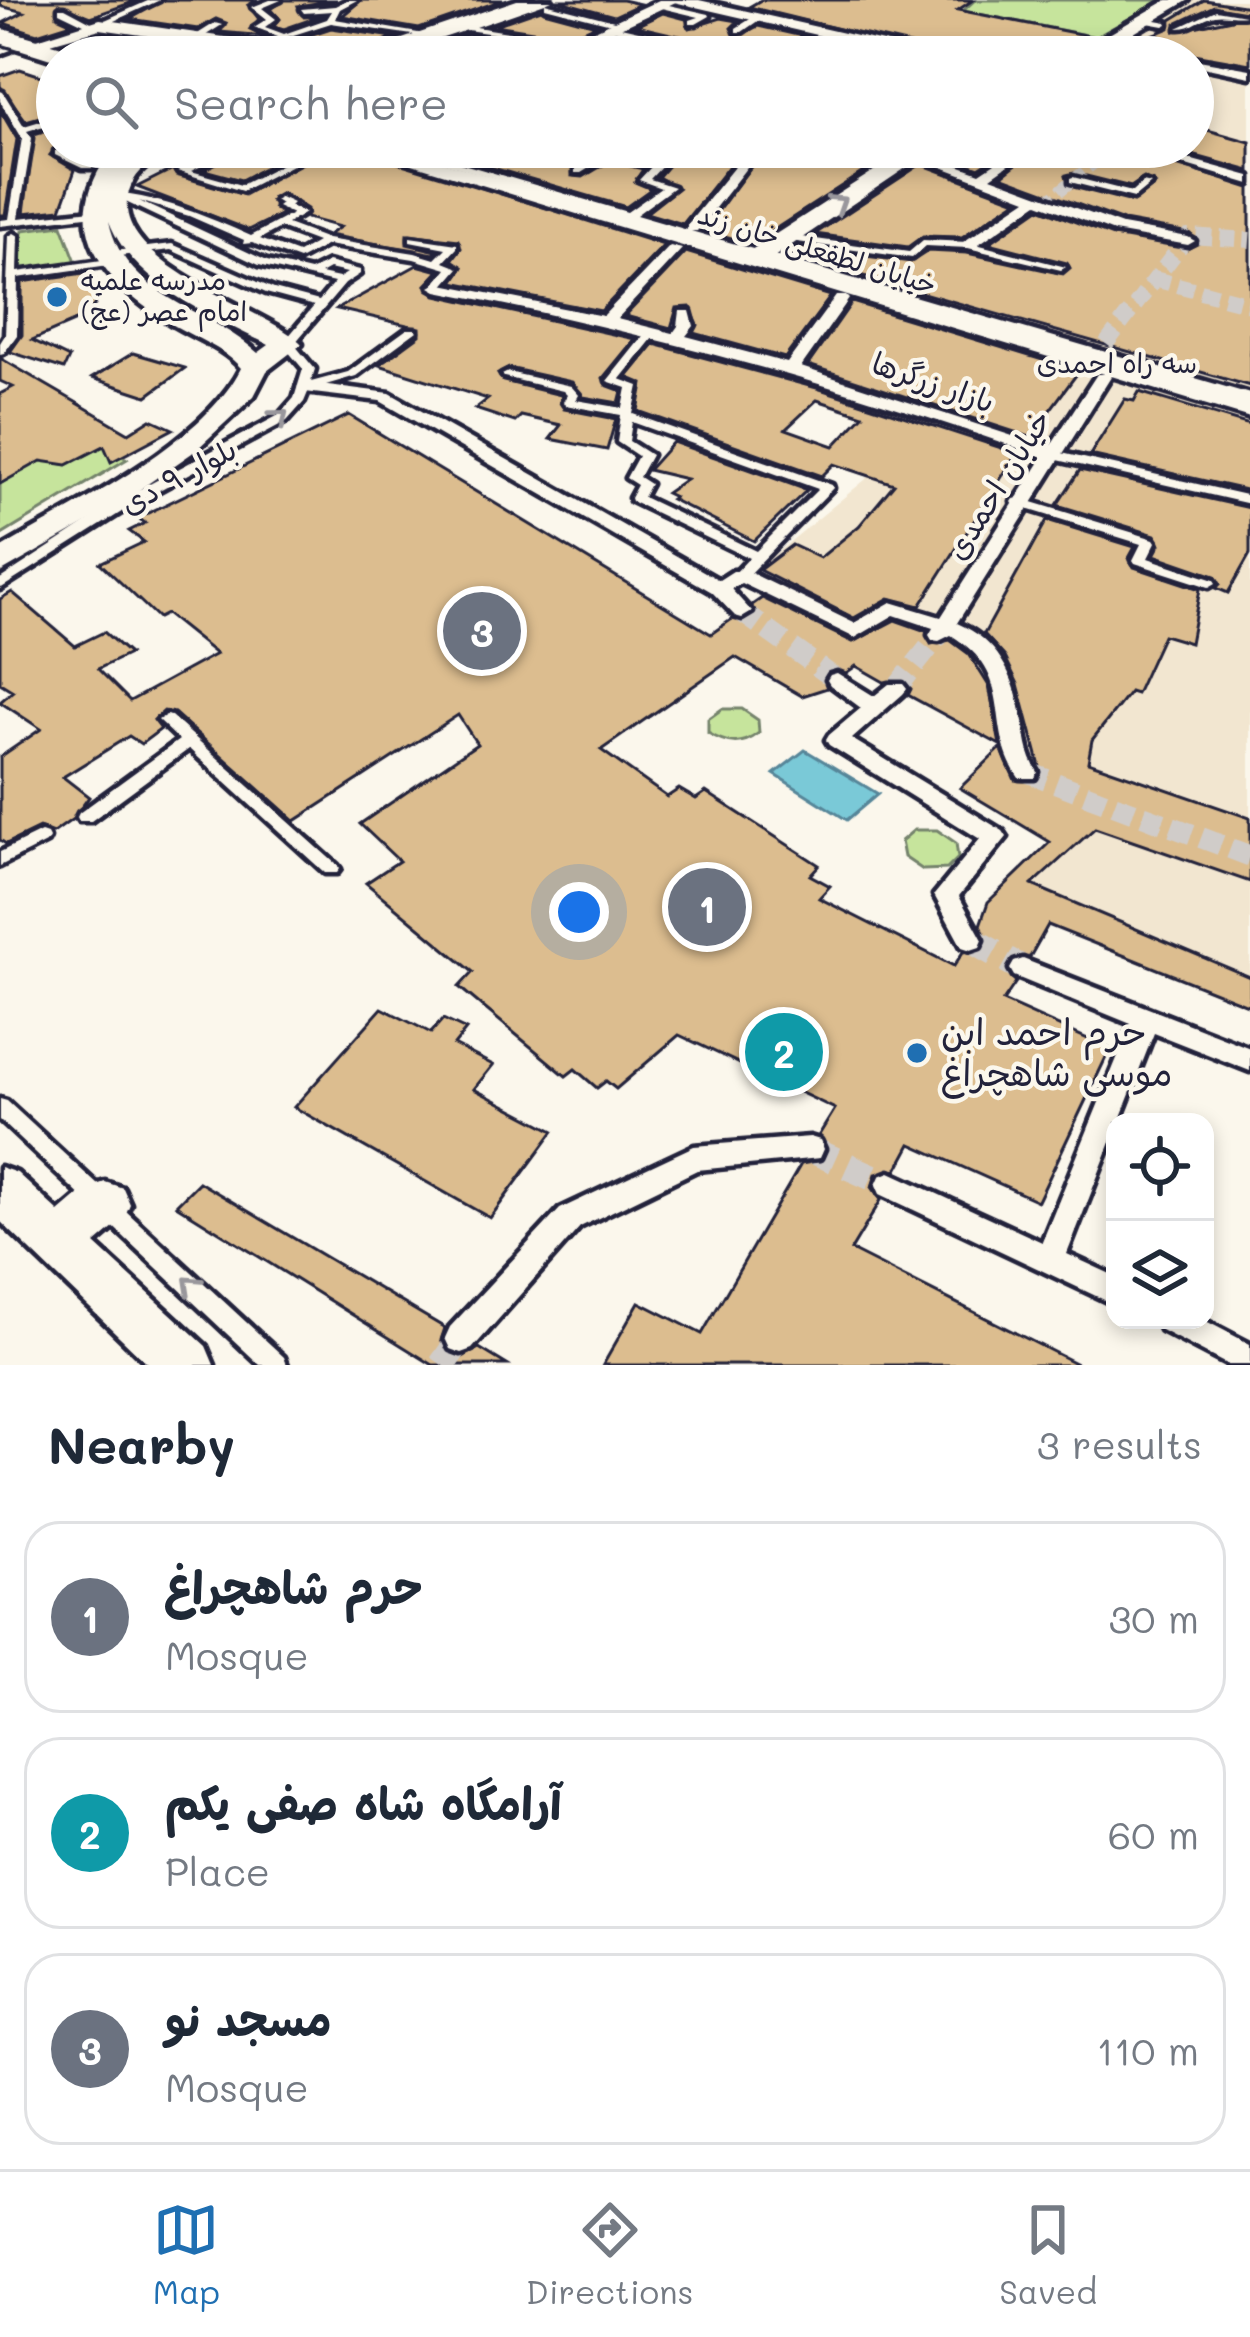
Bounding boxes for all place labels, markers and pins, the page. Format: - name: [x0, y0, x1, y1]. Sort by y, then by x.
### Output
- place label: مدرسه علمیه امام عصر (عج): [81, 262, 247, 332]
- marker: مدرسه علمیه امام عصر (عج): [44, 284, 70, 310]
- pin: 3: [443, 586, 521, 676]
- pin: 1: [668, 862, 746, 952]
- pin: 2: [745, 1007, 823, 1097]
- place label: حرم احمد ابن موسی شاهچراغ: [941, 1007, 1172, 1099]
- marker: حرم احمد ابن موسی شاهچراغ: [904, 1040, 930, 1066]

